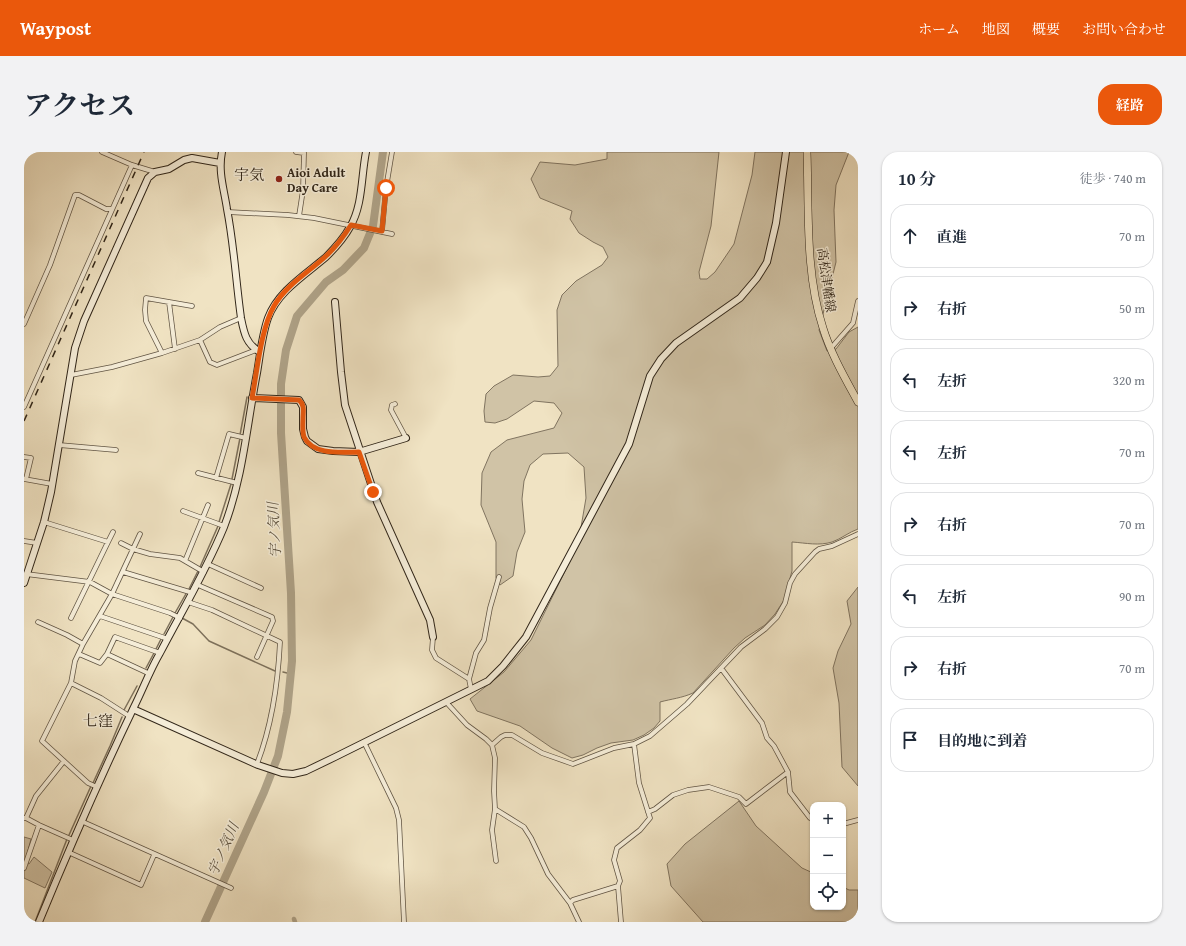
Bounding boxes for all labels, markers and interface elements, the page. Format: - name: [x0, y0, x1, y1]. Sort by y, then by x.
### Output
- text: Waypost: [20, 14, 91, 42]
- text: ホーム: [918, 19, 960, 39]
- text: 地図: [982, 19, 1010, 39]
- text: 概要: [1032, 19, 1060, 39]
- text: お問い合わせ: [1082, 19, 1166, 39]
- text: アクセス: [24, 84, 135, 125]
- button: 経路: [1098, 84, 1162, 125]
- place label: Aioi Adult Day Care: [287, 163, 345, 197]
- district label: 宇気: [234, 164, 264, 185]
- text: 10 分: [898, 166, 936, 191]
- text: 徒歩 · 740 m: [1080, 169, 1146, 188]
- marker: Aioi Adult Day Care: [274, 174, 284, 184]
- route start: [377, 179, 395, 197]
- icon: ahead: [899, 225, 921, 247]
- text: 直進: [937, 226, 967, 247]
- text: 70 m: [1119, 227, 1145, 246]
- street label: 高松津幡線: [813, 247, 840, 314]
- icon: right: [899, 297, 921, 319]
- text: 右折: [937, 298, 967, 319]
- text: 50 m: [1119, 299, 1145, 318]
- icon: left: [899, 369, 921, 391]
- text: 左折: [937, 370, 967, 391]
- text: 320 m: [1113, 371, 1145, 390]
- icon: left: [899, 441, 921, 463]
- text: 左折: [937, 442, 967, 463]
- text: 70 m: [1119, 443, 1145, 462]
- route end: [364, 483, 382, 501]
- water label: 宇ノ気川: [262, 500, 285, 558]
- icon: right: [899, 513, 921, 535]
- text: 右折: [937, 514, 967, 535]
- text: 70 m: [1119, 515, 1145, 534]
- icon: left: [899, 585, 921, 607]
- text: 左折: [937, 586, 967, 607]
- text: 90 m: [1119, 587, 1145, 606]
- icon: right: [899, 657, 921, 679]
- text: 右折: [937, 658, 967, 679]
- text: 70 m: [1119, 659, 1145, 678]
- district label: 七窪: [83, 710, 113, 731]
- icon: arrive: [899, 729, 921, 751]
- text: 目的地に到着: [937, 730, 1027, 751]
- map controls: [810, 802, 846, 910]
- button: +: [810, 802, 846, 838]
- water label: 宇ノ気川: [202, 818, 244, 879]
- button: −: [810, 838, 846, 874]
- button: locate: [810, 874, 846, 910]

